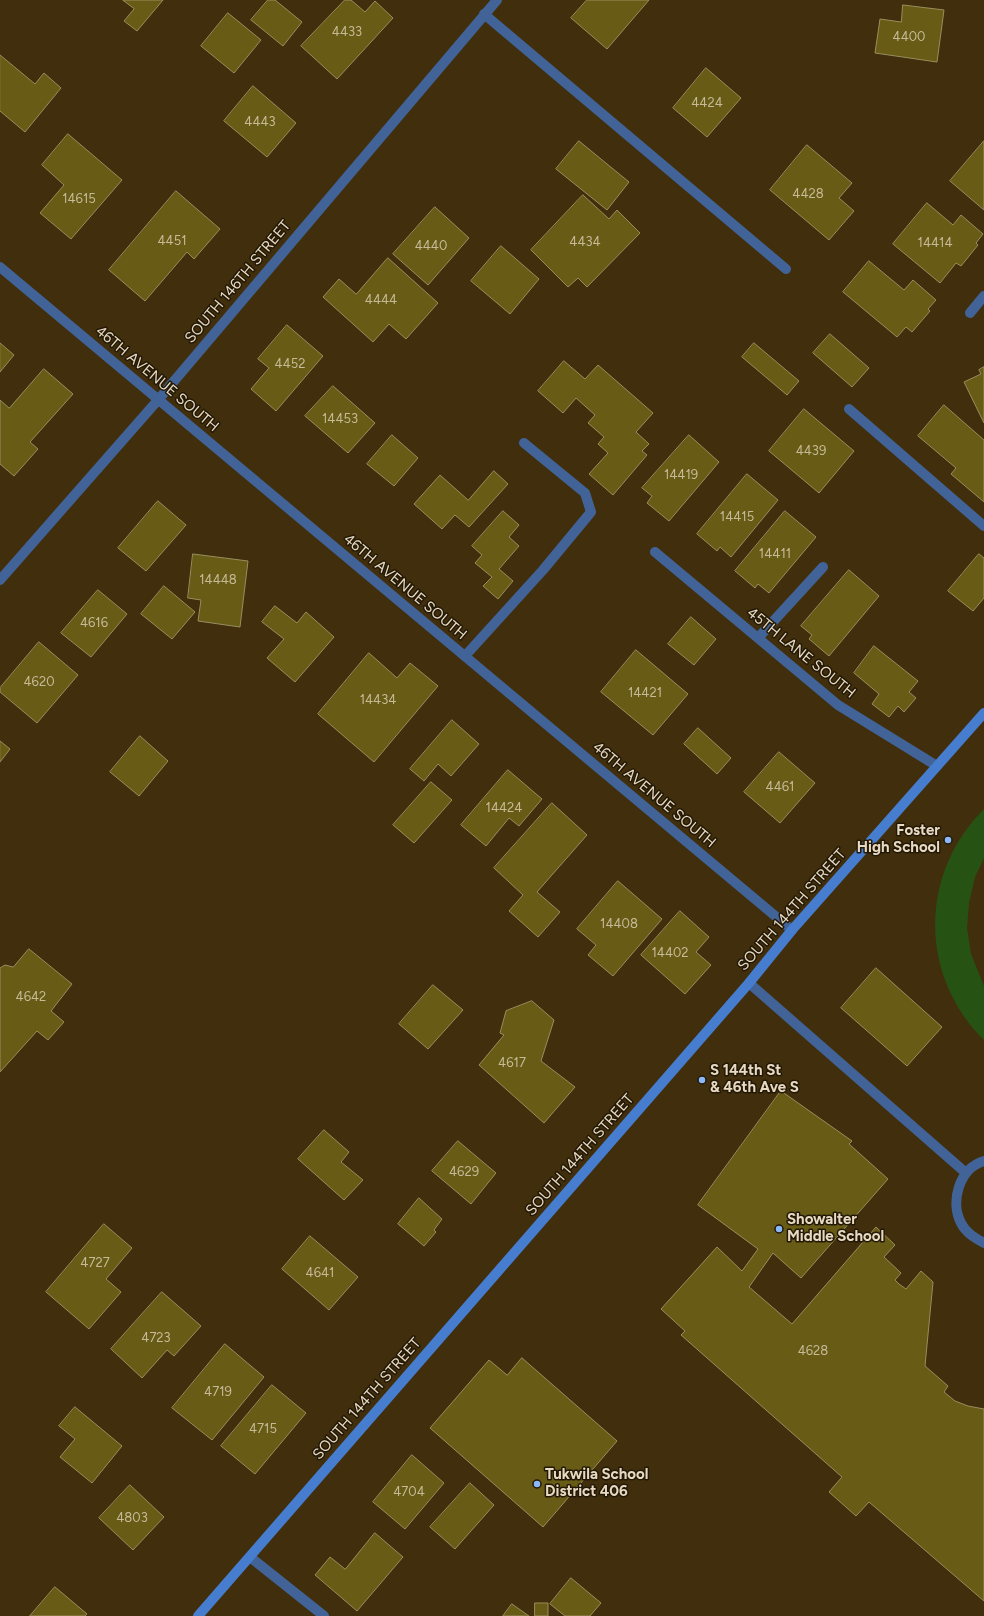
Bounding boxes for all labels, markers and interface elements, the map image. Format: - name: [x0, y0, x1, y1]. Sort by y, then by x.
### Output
- house number: 4433: [332, 24, 362, 40]
- house number: 4400: [893, 29, 925, 45]
- house number: 4424: [691, 95, 723, 111]
- house number: 4443: [244, 114, 276, 130]
- house number: 4428: [792, 186, 824, 202]
- house number: 14615: [62, 191, 96, 207]
- street label: SOUTH 146TH STREET: [181, 217, 295, 347]
- house number: 4451: [158, 233, 186, 249]
- house number: 4434: [569, 234, 601, 250]
- house number: 14414: [918, 235, 952, 251]
- house number: 4440: [415, 238, 447, 254]
- house number: 4444: [365, 292, 397, 308]
- street label: 46TH AVENUE SOUTH: [92, 322, 222, 436]
- house number: 4452: [275, 356, 305, 372]
- house number: 14453: [322, 411, 358, 427]
- house number: 4439: [796, 443, 826, 459]
- house number: 14419: [664, 467, 698, 483]
- house number: 14415: [720, 509, 754, 525]
- street label: 46TH AVENUE SOUTH: [340, 530, 470, 644]
- house number: 14411: [759, 546, 791, 562]
- house number: 14448: [199, 572, 237, 588]
- street label: 45TH LANE SOUTH: [743, 604, 859, 702]
- house number: 4616: [80, 615, 108, 631]
- house number: 4620: [23, 674, 55, 690]
- house number: 14421: [628, 685, 662, 701]
- house number: 14434: [360, 692, 396, 708]
- street label: 46TH AVENUE SOUTH: [589, 738, 719, 852]
- house number: 4461: [766, 779, 794, 795]
- house number: 14424: [486, 800, 522, 816]
- place label: Foster High School: [857, 822, 940, 857]
- marker: Foster High School: [943, 835, 953, 845]
- street label: SOUTH 144TH STREET: [734, 845, 850, 975]
- house number: 14408: [600, 916, 638, 932]
- house number: 14402: [651, 945, 689, 961]
- house number: 4642: [16, 989, 46, 1005]
- house number: 4617: [498, 1055, 526, 1071]
- place label: S 144th St & 46th Ave S: [710, 1062, 799, 1097]
- marker: S 144th St & 46th Ave S: [697, 1075, 707, 1085]
- street label: SOUTH 144TH STREET: [522, 1090, 638, 1220]
- house number: 4629: [449, 1164, 479, 1180]
- place label: Showalter Middle School: [787, 1211, 884, 1246]
- marker: Showalter Middle School: [774, 1224, 784, 1234]
- house number: 4727: [80, 1255, 110, 1271]
- house number: 4641: [306, 1265, 334, 1281]
- house number: 4723: [141, 1330, 171, 1346]
- street label: SOUTH 144TH STREET: [309, 1334, 425, 1464]
- house number: 4628: [798, 1343, 828, 1359]
- house number: 4719: [204, 1384, 232, 1400]
- house number: 4715: [249, 1421, 277, 1437]
- place label: Tukwila School District 406: [545, 1466, 648, 1501]
- marker: Tukwila School District 406: [532, 1479, 542, 1489]
- house number: 4704: [393, 1484, 425, 1500]
- house number: 4803: [116, 1510, 148, 1526]

